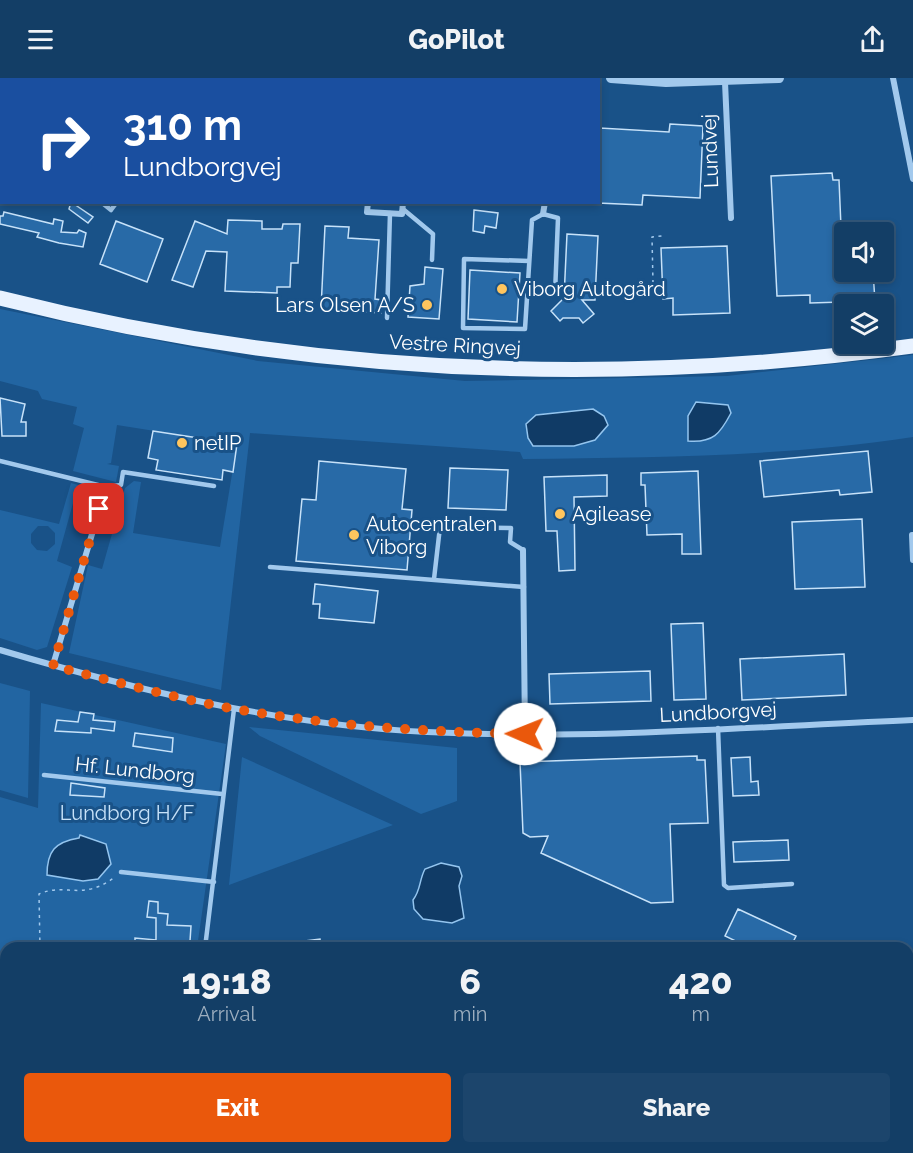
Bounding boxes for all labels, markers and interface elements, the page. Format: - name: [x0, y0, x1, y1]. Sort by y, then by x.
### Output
- icon: menu: [24, 23, 57, 56]
- icon: share: [856, 23, 889, 56]
- text: GoPilot: [408, 24, 505, 55]
- text: 310 m: [123, 101, 242, 150]
- icon: right: [24, 102, 102, 180]
- street label: Lundvej: [697, 114, 723, 188]
- text: Lundborgvej: [123, 151, 282, 182]
- map controls: [834, 222, 894, 354]
- button: sound: [834, 222, 894, 282]
- place label: Viborg Autogård: [514, 277, 666, 301]
- marker: Viborg Autogård: [495, 282, 509, 296]
- place label: Lars Olsen A/S: [275, 293, 415, 317]
- button: layers: [834, 294, 894, 354]
- marker: Lars Olsen A/S: [420, 298, 434, 312]
- street label: Vestre Ringvej: [389, 330, 521, 360]
- place label: netIP: [194, 431, 241, 455]
- marker: netIP: [175, 436, 189, 450]
- pin: [73, 483, 124, 534]
- icon: arrive: [82, 492, 115, 525]
- place label: Agilease: [572, 502, 652, 526]
- marker: Agilease: [553, 507, 567, 521]
- place label: Autocentralen Viborg: [366, 512, 497, 559]
- marker: Autocentralen Viborg: [347, 528, 361, 542]
- street label: Lundborgvej: [659, 697, 777, 727]
- position arrow: [493, 702, 557, 766]
- street label: Hf. Lundborg: [74, 752, 196, 788]
- park label: Lundborg H/F: [60, 801, 195, 825]
- text: 19:18: [181, 960, 272, 1002]
- text: 6: [459, 960, 481, 1002]
- text: 420: [669, 960, 733, 1002]
- text: Arrival: [197, 1002, 256, 1026]
- text: min: [453, 1002, 487, 1026]
- text: m: [692, 1002, 710, 1026]
- button: Exit: [24, 1073, 451, 1142]
- button: Share: [463, 1073, 890, 1142]

